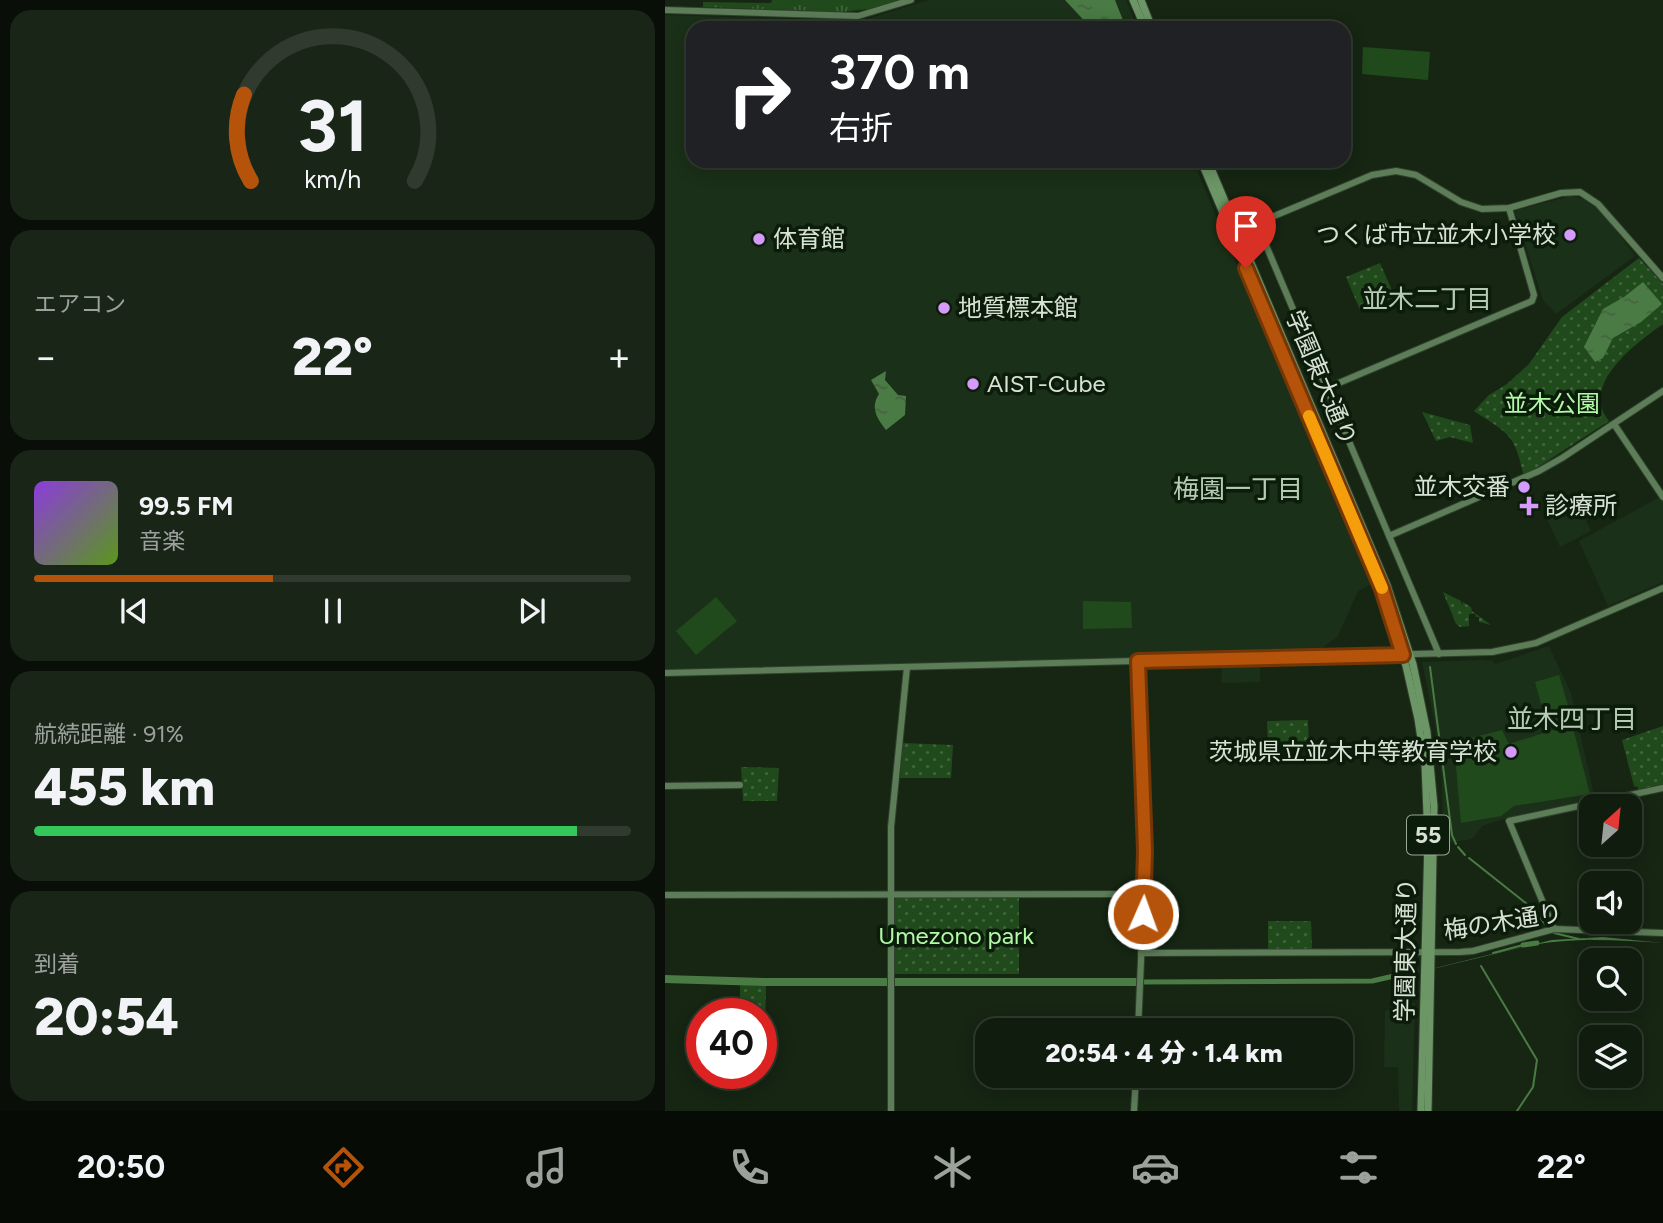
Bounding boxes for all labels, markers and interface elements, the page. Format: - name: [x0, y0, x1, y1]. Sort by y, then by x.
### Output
- text: 370 m: [829, 42, 970, 101]
- icon: right: [714, 49, 805, 140]
- text: 31: [297, 82, 368, 169]
- text: 右折: [829, 109, 893, 147]
- text: km/h: [304, 164, 361, 194]
- pin: [1216, 196, 1276, 268]
- icon: arrive: [1227, 207, 1265, 245]
- place label: つくば市立並木小学校: [1316, 220, 1556, 249]
- place label: 体育館: [773, 224, 845, 253]
- marker: つくば市立並木小学校: [1562, 227, 1578, 243]
- marker: 体育館: [751, 231, 767, 247]
- district label: 並木二丁目: [1362, 283, 1492, 315]
- text: エアコン: [34, 290, 126, 318]
- place label: 地質標本館: [958, 293, 1078, 322]
- marker: 地質標本館: [936, 300, 952, 316]
- street label: 学園東大通り: [1280, 306, 1363, 450]
- text: 22°: [292, 326, 373, 388]
- text: −: [34, 334, 58, 380]
- text: +: [607, 334, 631, 380]
- place label: AIST-Cube: [987, 369, 1106, 398]
- marker: AIST-Cube: [965, 376, 981, 392]
- park label: 並木公園: [1504, 389, 1600, 418]
- place label: 並木交番: [1414, 472, 1510, 501]
- district label: 梅園一丁目: [1173, 473, 1303, 505]
- marker: 並木交番: [1516, 479, 1532, 495]
- text: 99.5 FM: [139, 490, 234, 522]
- place label: 診療所: [1545, 491, 1617, 520]
- marker: 診療所: [1519, 496, 1539, 516]
- text: 音楽: [139, 527, 185, 555]
- icon: previous: [115, 592, 153, 630]
- icon: pause: [314, 592, 352, 630]
- icon: next: [513, 592, 551, 630]
- district label: 並木四丁目: [1507, 703, 1637, 735]
- text: 航続距離 · 91%: [34, 720, 184, 748]
- place label: 茨城県立並木中等教育学校: [1209, 737, 1497, 766]
- marker: 茨城県立並木中等教育学校: [1503, 744, 1519, 760]
- text: 455 km: [34, 756, 215, 818]
- north arrow: [1579, 794, 1641, 858]
- map controls: [1579, 794, 1642, 1088]
- road number: 55: [1407, 816, 1449, 855]
- button: sound: [1579, 871, 1642, 934]
- position arrow: [1106, 877, 1180, 951]
- street label: 学園東大通り: [1390, 878, 1421, 1022]
- street label: 梅の木通り: [1441, 898, 1564, 945]
- park label: Umezono park: [878, 921, 1034, 950]
- button: search: [1579, 948, 1642, 1011]
- text: 到着: [34, 950, 80, 978]
- text: 20:54: [34, 986, 179, 1048]
- speed limit sign: 40: [686, 998, 777, 1089]
- button: layers: [1579, 1025, 1642, 1088]
- text: 20:54 · 4 分 · 1.4 km: [1045, 1037, 1283, 1069]
- icon: directions: [319, 1143, 368, 1192]
- icon: music: [522, 1143, 571, 1192]
- icon: phone: [725, 1143, 774, 1192]
- icon: climate: [928, 1143, 977, 1192]
- icon: car: [1131, 1143, 1180, 1192]
- icon: filters: [1334, 1143, 1383, 1192]
- text: 20:50: [77, 1148, 165, 1186]
- text: 22°: [1537, 1148, 1586, 1186]

